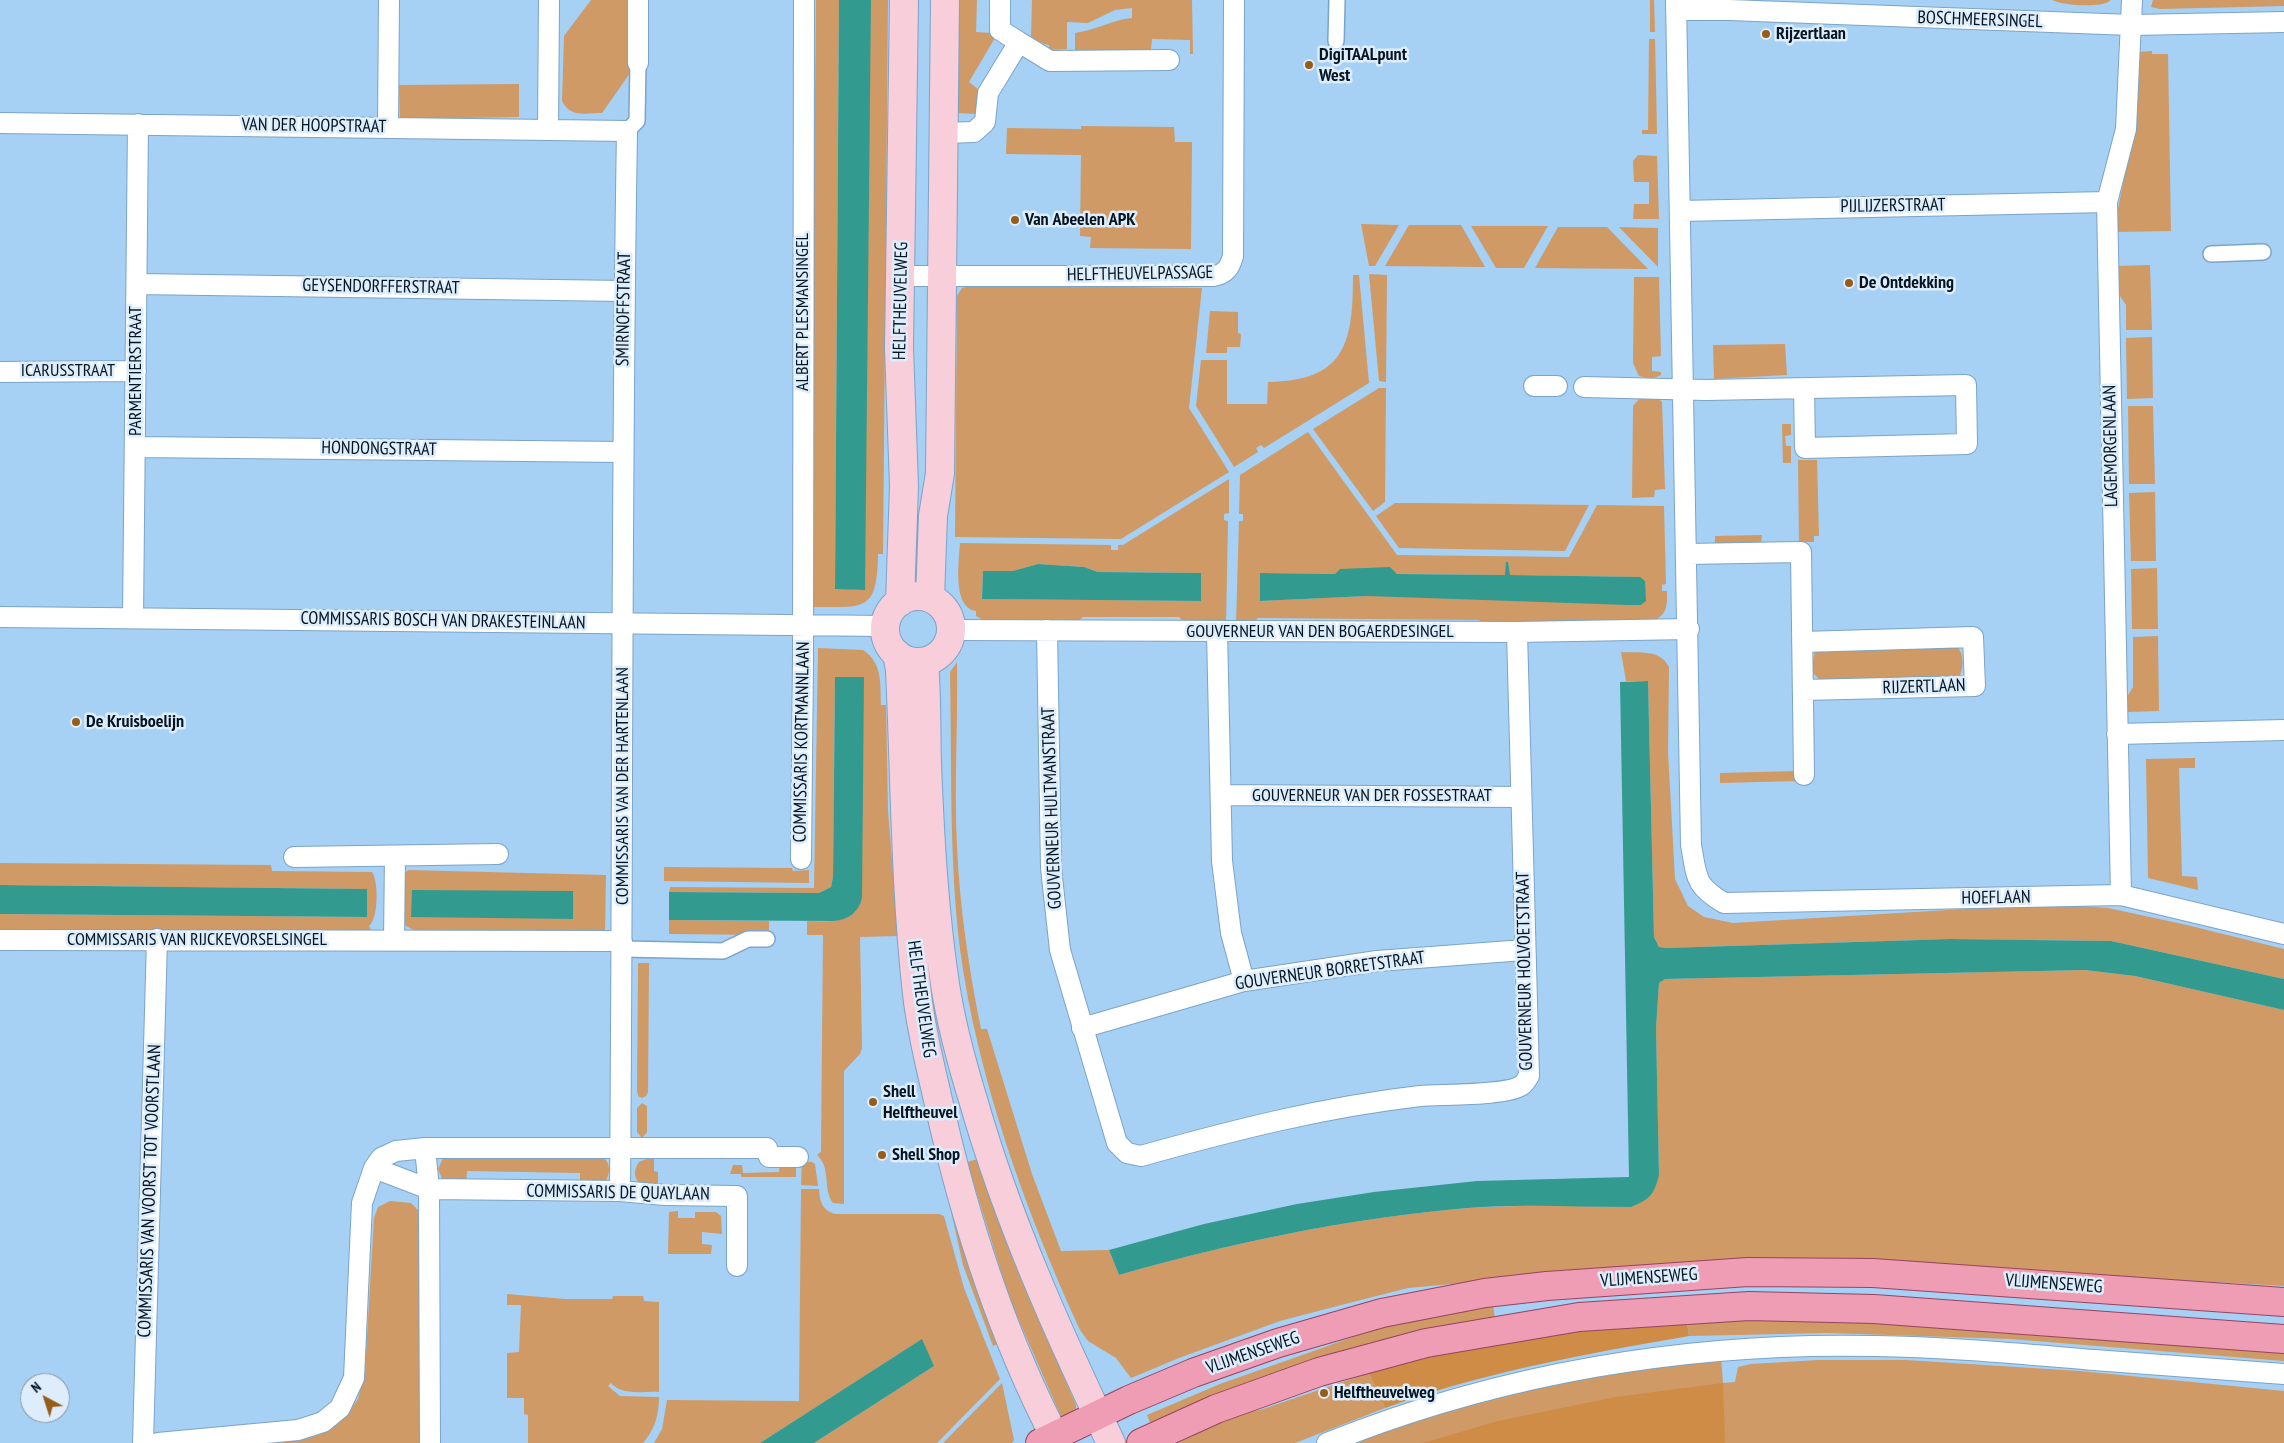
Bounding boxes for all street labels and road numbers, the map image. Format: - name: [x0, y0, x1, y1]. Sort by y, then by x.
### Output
- street label: BOSCHMEERSINGEL: [1917, 7, 2043, 33]
- street label: VAN DER HOOPSTRAAT: [241, 114, 387, 138]
- street label: PIJLIJZERSTRAAT: [1840, 194, 1946, 218]
- street label: ALBERT PLESMANSINGEL: [792, 233, 814, 391]
- street label: HELFTHEUVELWEG: [889, 242, 913, 360]
- street label: SMIRNOFFSTRAAT: [612, 252, 636, 366]
- street label: HELFTHEUVELPASSAGE: [1067, 262, 1213, 286]
- street label: GEYSENDORFFERSTRAAT: [302, 275, 460, 299]
- street label: PARMENTIERSTRAAT: [125, 306, 147, 436]
- street label: ICARUSSTRAAT: [21, 360, 115, 382]
- street label: LAGEMORGENLAAN: [2099, 385, 2123, 507]
- street label: HONDONGSTRAAT: [321, 437, 437, 461]
- street label: COMMISSARIS BOSCH VAN DRAKESTEINLAAN: [300, 608, 586, 634]
- street label: GOUVERNEUR VAN DEN BOGAERDESINGEL: [1186, 621, 1454, 643]
- street label: COMMISSARIS KORTMANNLAAN: [789, 641, 815, 843]
- street label: COMMISSARIS VAN DER HARTENLAAN: [612, 667, 634, 905]
- street label: RIJZERTLAAN: [1882, 675, 1966, 699]
- street label: GOUVERNEUR HULTMANSTRAAT: [1038, 706, 1066, 910]
- street label: GOUVERNEUR VAN DER FOSSESTRAAT: [1252, 785, 1492, 807]
- street label: GOUVERNEUR HOLVOETSTRAAT: [1512, 871, 1538, 1071]
- street label: HOEFLAAN: [1961, 887, 2031, 909]
- street label: COMMISSARIS VAN RIJCKEVORSELSINGEL: [67, 929, 327, 951]
- street label: HELFTHEUVELWEG: [902, 939, 940, 1059]
- street label: GOUVERNEUR BORRETSTRAAT: [1234, 947, 1426, 995]
- street label: COMMISSARIS VAN VOORST TOT VOORSTLAAN: [134, 1044, 166, 1338]
- street label: COMMISSARIS DE QUAYLAAN: [526, 1181, 710, 1205]
- street label: VLIJMENSEWEG: [1600, 1264, 1698, 1292]
- street label: VLIJMENSEWEG: [2005, 1270, 2103, 1298]
- street label: VLIJMENSEWEG: [1203, 1327, 1303, 1379]

